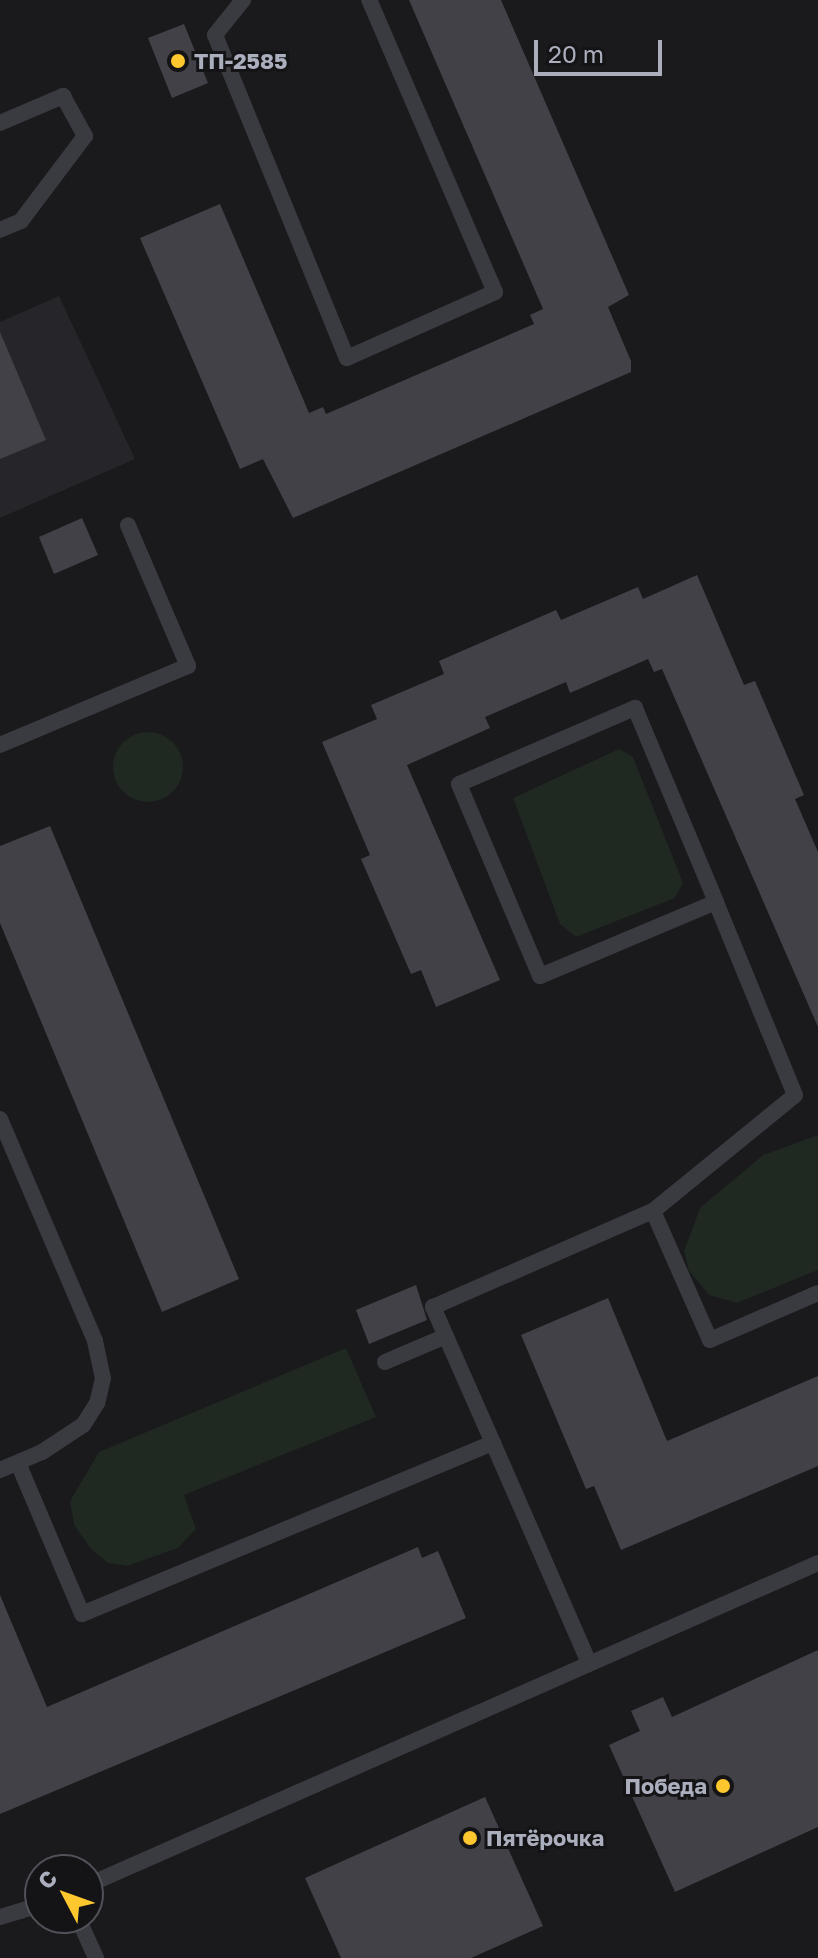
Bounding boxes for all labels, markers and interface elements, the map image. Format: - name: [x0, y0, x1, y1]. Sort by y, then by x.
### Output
- scale bar: [538, 24, 666, 74]
- text: 20 m: [548, 39, 604, 68]
- place label: ТП-2585: [194, 48, 287, 74]
- marker: ТП-2585: [169, 52, 187, 70]
- place label: Победа: [624, 1773, 707, 1799]
- marker: Победа: [714, 1777, 732, 1795]
- place label: Пятёрочка: [486, 1825, 604, 1851]
- marker: Пятёрочка: [461, 1829, 479, 1847]
- north arrow: [24, 1854, 104, 1934]
- text: С: [32, 1864, 62, 1894]

